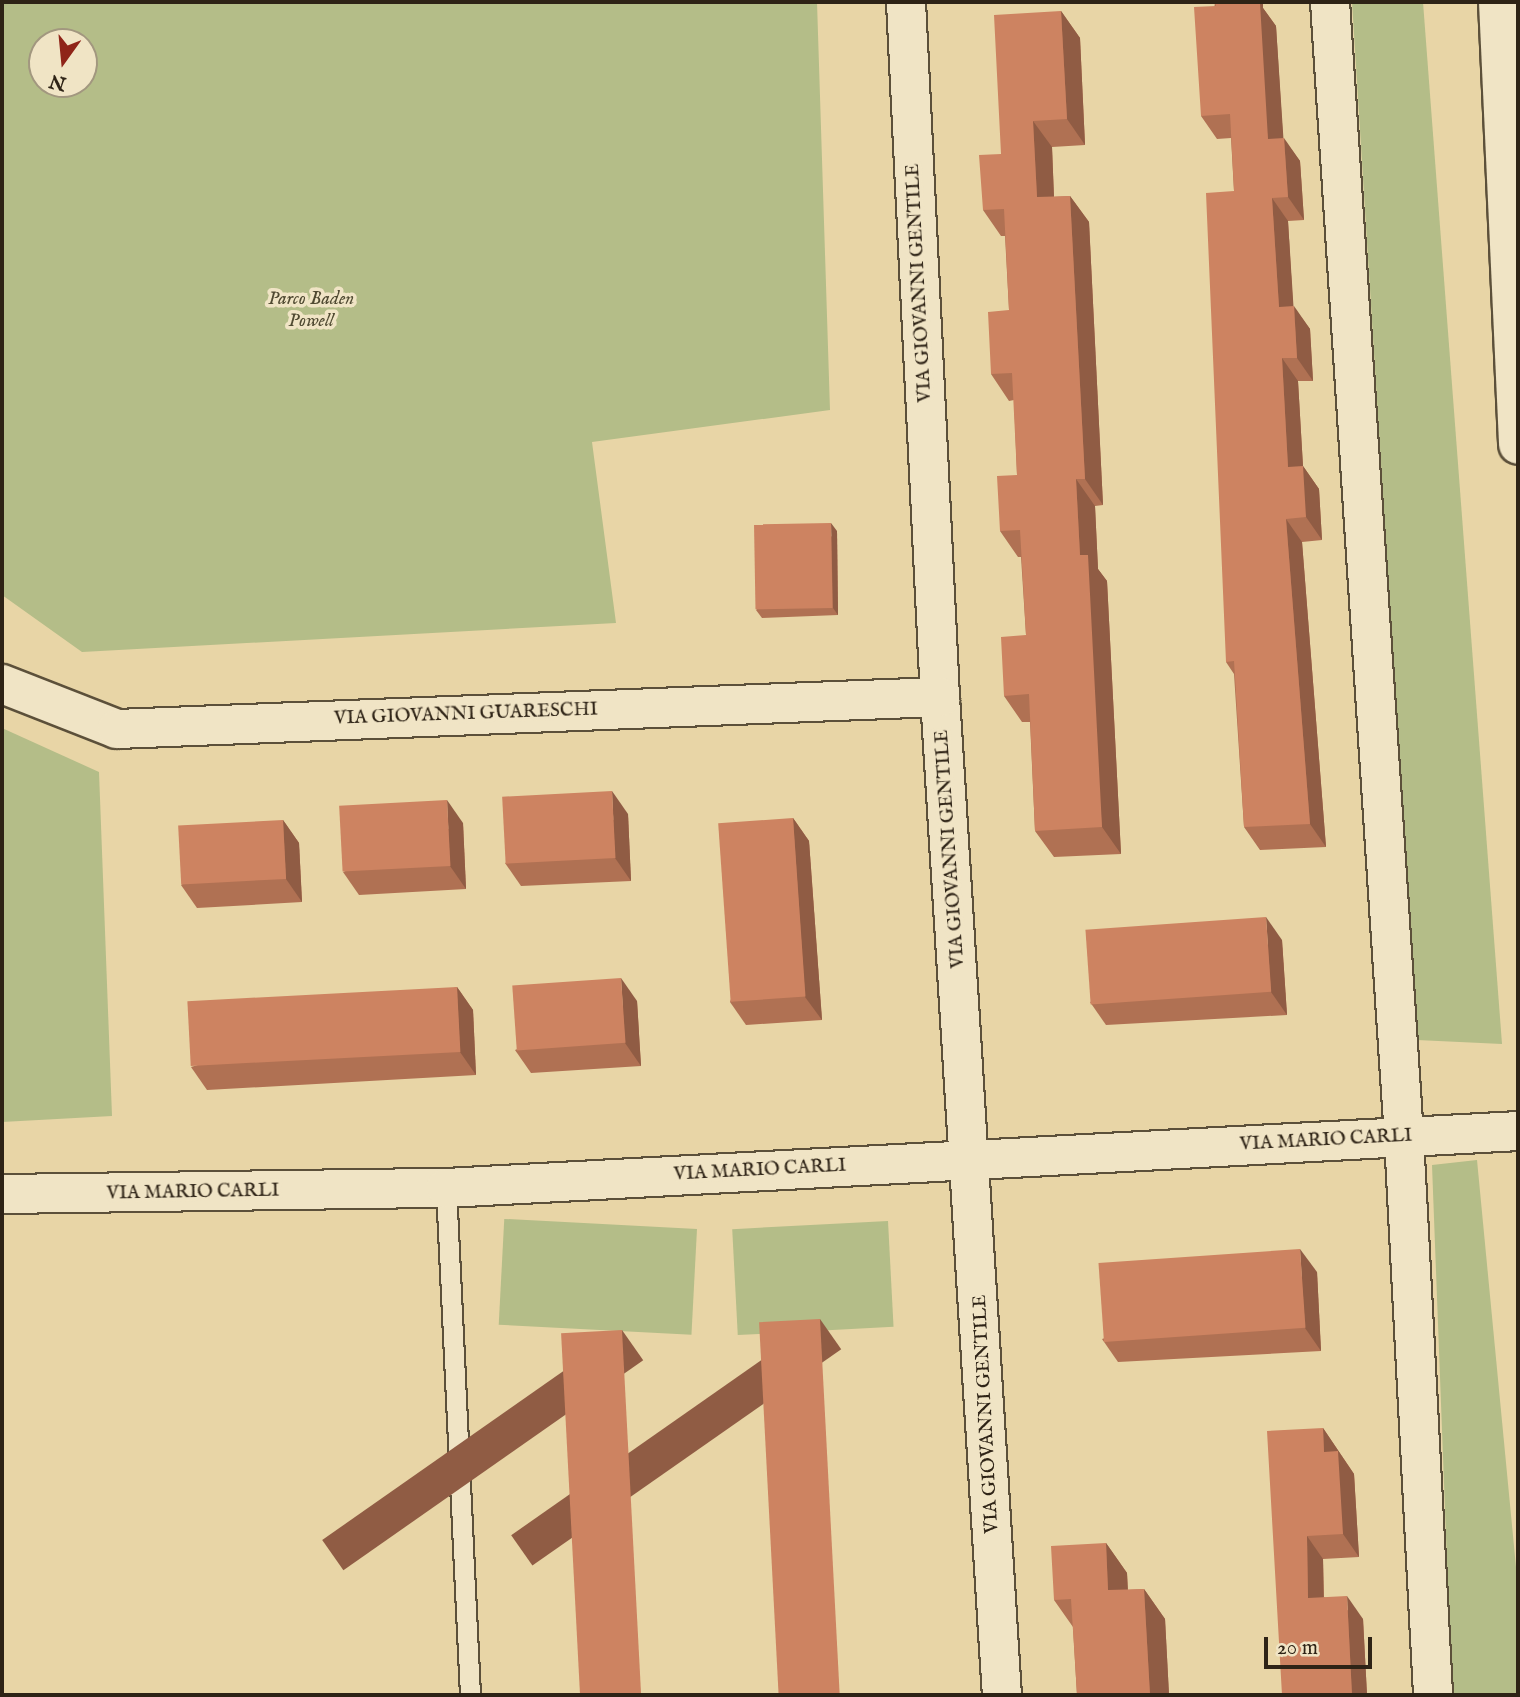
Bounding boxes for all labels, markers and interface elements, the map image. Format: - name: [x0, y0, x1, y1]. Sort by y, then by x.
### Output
- north arrow: [28, 28, 98, 98]
- text: N: [47, 68, 69, 95]
- street label: VIA GIOVANNI GENTILE: [902, 163, 938, 403]
- park label: Parco Baden Powell: [268, 289, 354, 333]
- street label: VIA GIOVANNI GUARESCHI: [334, 699, 598, 731]
- street label: VIA GIOVANNI GENTILE: [931, 729, 971, 969]
- street label: VIA MARIO CARLI: [1239, 1125, 1413, 1157]
- street label: VIA MARIO CARLI: [673, 1155, 847, 1187]
- street label: VIA MARIO CARLI: [106, 1180, 280, 1206]
- street label: VIA GIOVANNI GENTILE: [969, 1294, 1005, 1534]
- scale bar: [1268, 1624, 1376, 1668]
- text: 20 m: [1277, 1635, 1318, 1662]

